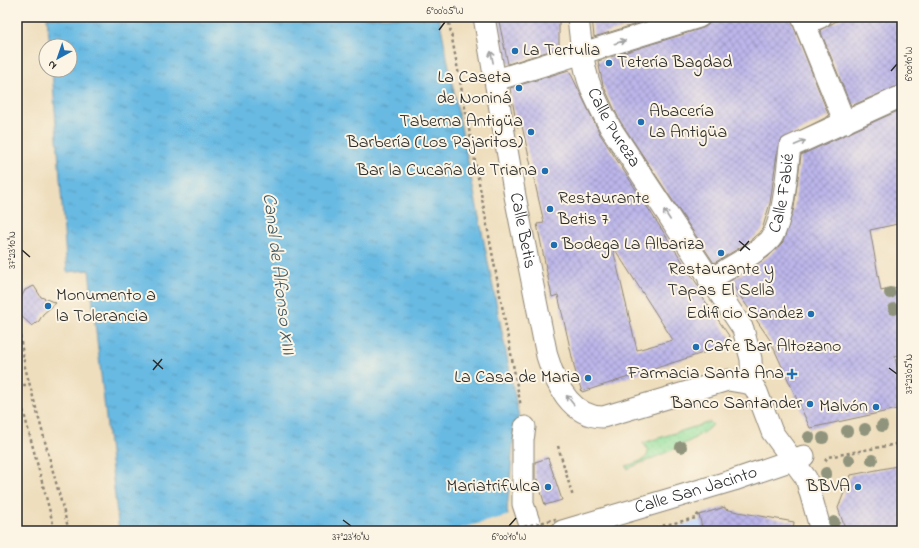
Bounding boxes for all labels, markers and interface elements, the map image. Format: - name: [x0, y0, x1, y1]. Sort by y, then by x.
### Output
- text: 6°00'05"W: [427, 4, 464, 19]
- north arrow: [38, 38, 78, 78]
- place label: La Tertulia: [523, 38, 600, 64]
- one-way arrow: [613, 38, 626, 45]
- marker: La Tertulia: [510, 46, 520, 56]
- text: 6°00'10"W: [902, 47, 917, 81]
- place label: Tetería Bagdad: [617, 50, 732, 77]
- one-way arrow: [488, 51, 496, 64]
- text: N: [44, 56, 60, 73]
- marker: Tetería Bagdad: [604, 58, 614, 68]
- place label: La Caseta de Noniná: [437, 65, 511, 112]
- marker: La Caseta de Noniná: [514, 83, 524, 93]
- street label: Calle Pureza: [580, 84, 646, 173]
- place label: Abacería La Antigüa: [649, 99, 727, 147]
- place label: Taberna Antigüa Barbería (Los Pajaritos): [346, 109, 523, 156]
- marker: Abacería La Antigüa: [636, 117, 646, 127]
- marker: Taberna Antigüa Barbería (Los Pajaritos): [526, 127, 536, 137]
- one-way arrow: [794, 139, 806, 146]
- street label: Calle Fabié: [762, 151, 802, 237]
- place label: Bar la Cucaña de Triana: [356, 158, 537, 184]
- marker: Bar la Cucaña de Triana: [540, 166, 550, 176]
- place label: Restaurante Betis 7: [557, 186, 650, 233]
- street label: Calle Betis: [502, 190, 542, 271]
- water label: Canal de Alfonso XIII: [255, 192, 301, 357]
- marker: Restaurante Betis 7: [545, 204, 555, 214]
- one-way arrow: [663, 210, 671, 221]
- text: 37°23'10"N: [5, 231, 20, 269]
- place label: Bodega La Albariza: [561, 232, 704, 259]
- marker: Bodega La Albariza: [549, 240, 559, 250]
- marker: Restaurante y Tapas El Sella: [716, 248, 726, 258]
- place label: Restaurante y Tapas El Sella: [667, 257, 775, 304]
- place label: Monumento a la Tolerancia: [56, 283, 156, 330]
- marker: Monumento a la Tolerancia: [43, 301, 53, 311]
- place label: Edificio Sandez: [686, 301, 803, 327]
- marker: Edificio Sandez: [806, 309, 816, 319]
- place label: Cafe Bar Altozano: [704, 334, 841, 360]
- marker: Cafe Bar Altozano: [691, 342, 701, 352]
- text: 37°23'05"N: [902, 354, 917, 394]
- place label: Farmacia Santa Ana: [627, 361, 784, 387]
- place label: La Casa de Maria: [454, 365, 580, 391]
- marker: Farmacia Santa Ana: [787, 369, 797, 379]
- marker: La Casa de Maria: [583, 373, 593, 383]
- place label: Banco Santander: [670, 391, 802, 417]
- place label: Malvón: [819, 394, 868, 420]
- one-way arrow: [565, 395, 574, 406]
- marker: Banco Santander: [805, 399, 815, 409]
- marker: Malvón: [871, 402, 881, 412]
- street label: Calle San Jacinto: [632, 460, 761, 522]
- place label: Mariatrifulca: [447, 474, 540, 500]
- place label: BBVA: [805, 474, 850, 500]
- marker: Mariatrifulca: [543, 482, 553, 492]
- marker: BBVA: [853, 482, 863, 492]
- text: 37°23'10"N: [332, 530, 370, 545]
- text: 6°00'10"W: [492, 530, 526, 545]

